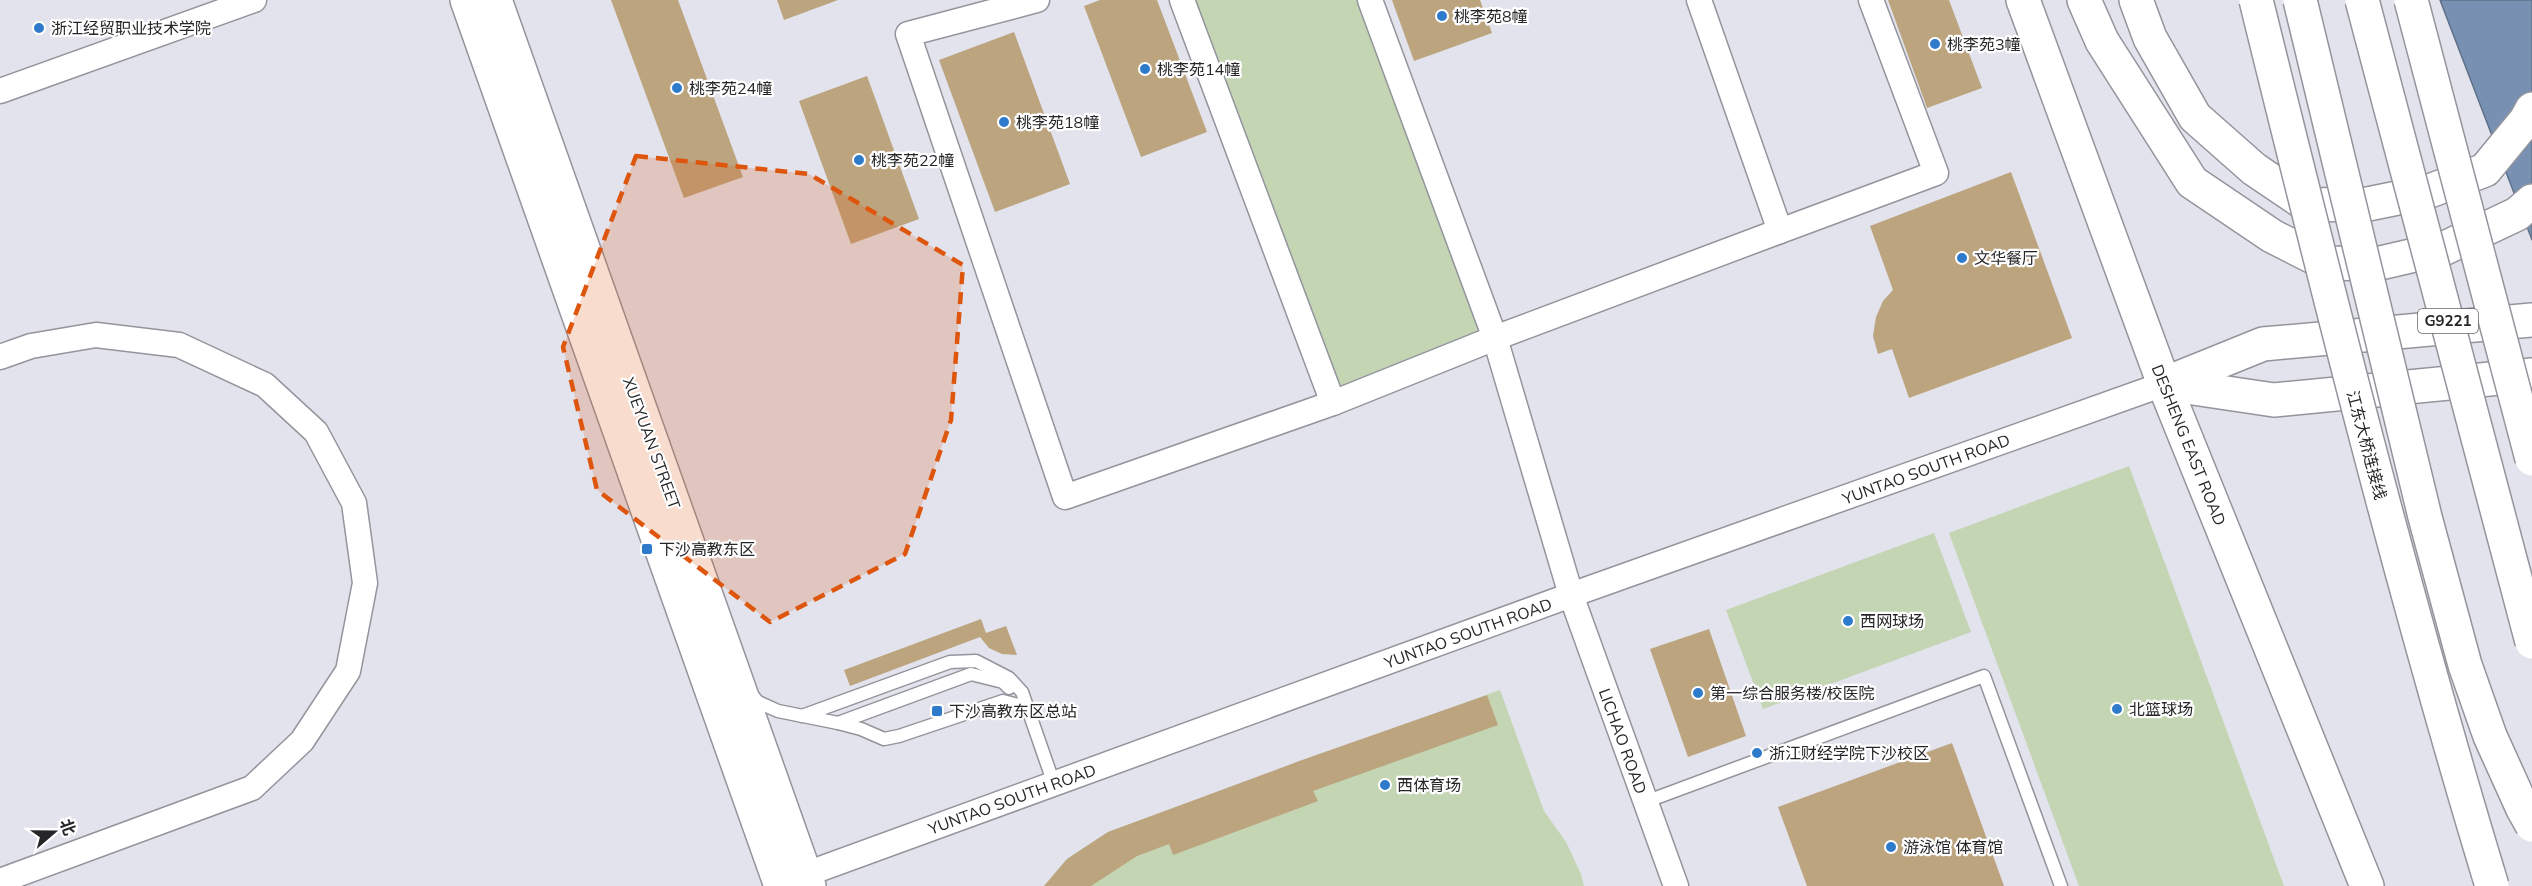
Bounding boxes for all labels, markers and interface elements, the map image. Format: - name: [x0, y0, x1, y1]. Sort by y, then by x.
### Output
- place label: 桃李苑8幢: [1454, 6, 1528, 26]
- marker: 桃李苑8幢: [1435, 9, 1449, 23]
- place label: 浙江经贸职业技术学院: [51, 18, 211, 38]
- marker: 浙江经贸职业技术学院: [32, 21, 46, 35]
- place label: 桃李苑3幢: [1947, 34, 2021, 54]
- marker: 桃李苑3幢: [1928, 37, 1942, 51]
- place label: 桃李苑14幢: [1157, 59, 1240, 79]
- marker: 桃李苑14幢: [1138, 62, 1152, 76]
- place label: 桃李苑24幢: [689, 78, 772, 98]
- marker: 桃李苑24幢: [670, 81, 684, 95]
- place label: 桃李苑18幢: [1016, 112, 1099, 132]
- marker: 桃李苑18幢: [997, 115, 1011, 129]
- place label: 桃李苑22幢: [871, 150, 954, 170]
- marker: 桃李苑22幢: [852, 153, 866, 167]
- place label: 文华餐厅: [1974, 248, 2038, 268]
- marker: 文华餐厅: [1955, 251, 1969, 265]
- road number: G9221: [2418, 309, 2478, 333]
- street label: DESHENG EAST ROAD: [2148, 362, 2230, 528]
- street label: XUEYUAN STREET: [619, 374, 685, 512]
- street label: 江东大桥连接线: [2343, 388, 2391, 502]
- street label: YUNTAO SOUTH ROAD: [1839, 429, 2013, 509]
- place label: 下沙高教东区: [659, 539, 755, 559]
- marker: 下沙高教东区: [640, 542, 654, 556]
- street label: YUNTAO SOUTH ROAD: [1381, 593, 1555, 673]
- place label: 西网球场: [1860, 611, 1924, 631]
- marker: 西网球场: [1841, 614, 1855, 628]
- place label: 第一综合服务楼/校医院: [1710, 683, 1875, 703]
- street label: LICHAO ROAD: [1595, 685, 1651, 797]
- marker: 第一综合服务楼/校医院: [1691, 686, 1705, 700]
- place label: 北篮球场: [2129, 699, 2193, 719]
- place label: 下沙高教东区总站: [949, 701, 1077, 721]
- marker: 北篮球场: [2110, 702, 2124, 716]
- marker: 下沙高教东区总站: [930, 704, 944, 718]
- place label: 浙江财经学院下沙校区: [1769, 743, 1929, 763]
- marker: 浙江财经学院下沙校区: [1750, 746, 1764, 760]
- street label: YUNTAO SOUTH ROAD: [925, 759, 1099, 839]
- place label: 西体育场: [1397, 775, 1461, 795]
- marker: 西体育场: [1378, 778, 1392, 792]
- north arrow: [24, 802, 84, 862]
- text: 北: [56, 816, 80, 838]
- place label: 游泳馆 体育馆: [1903, 837, 2003, 857]
- marker: 游泳馆 体育馆: [1884, 840, 1898, 854]

